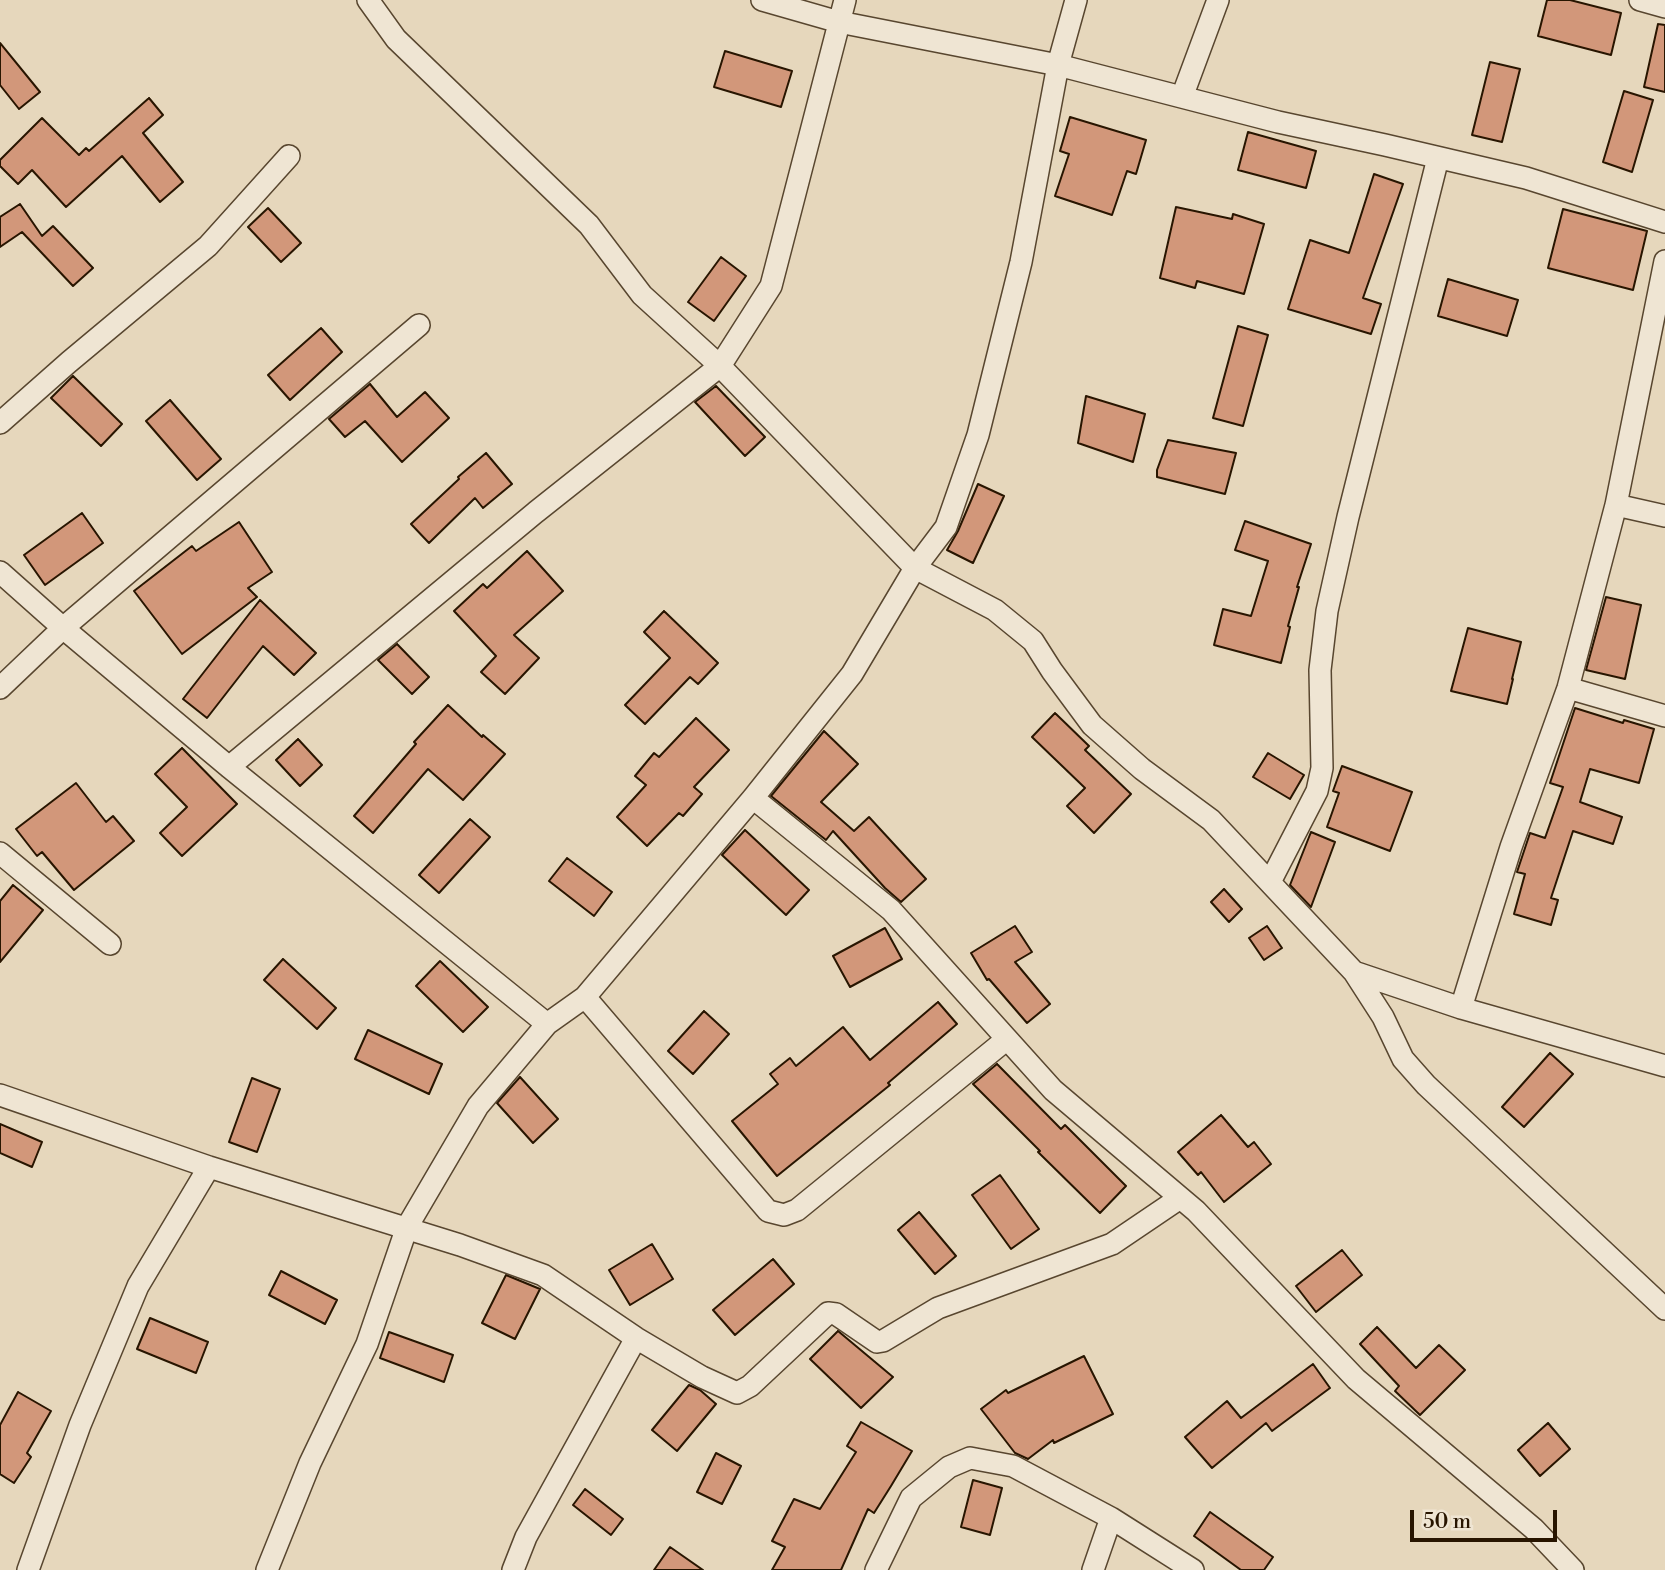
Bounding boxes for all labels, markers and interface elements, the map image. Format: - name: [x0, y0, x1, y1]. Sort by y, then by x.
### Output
- scale bar: [1413, 1496, 1560, 1540]
- text: 50 m: [1423, 1509, 1471, 1535]

